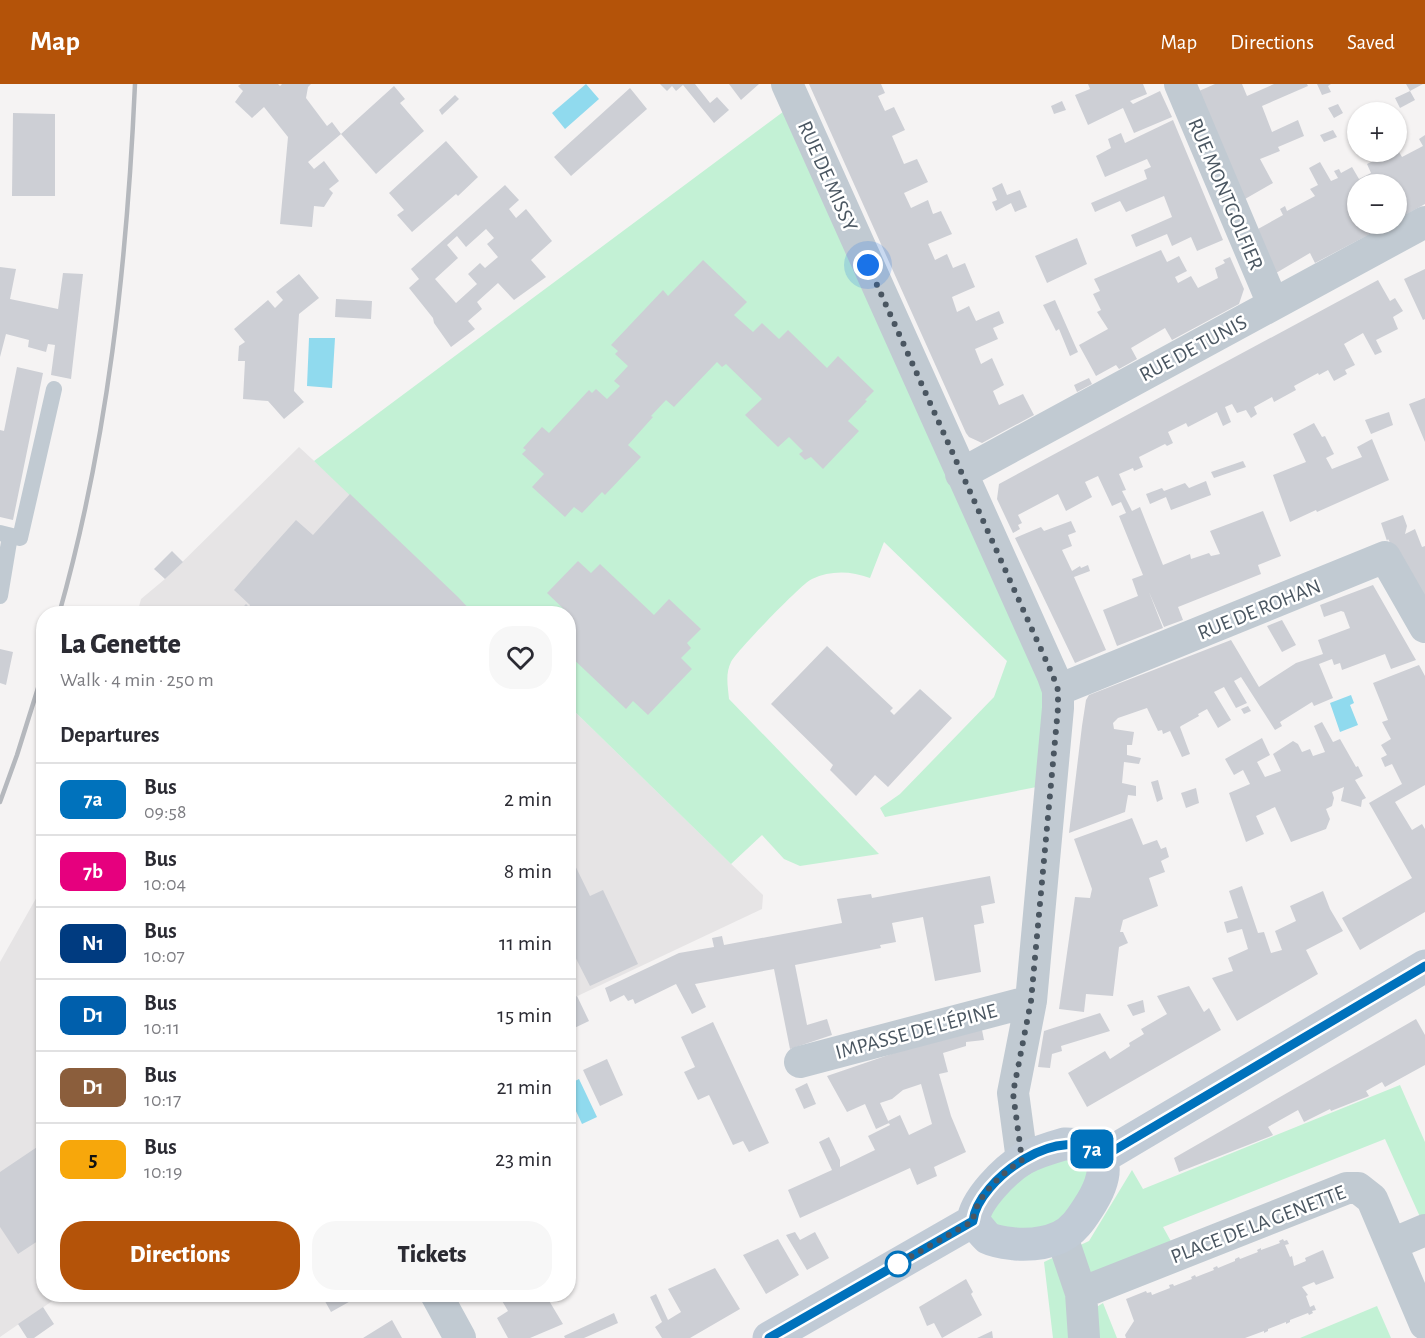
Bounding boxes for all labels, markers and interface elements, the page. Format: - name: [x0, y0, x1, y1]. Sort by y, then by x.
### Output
- text: Map: [30, 28, 80, 56]
- text: Map: [1161, 32, 1197, 53]
- text: Directions: [1230, 32, 1314, 53]
- text: Saved: [1347, 32, 1395, 53]
- map controls: [1347, 102, 1407, 234]
- button: +: [1347, 102, 1407, 162]
- street label: RUE MONTGOLFIER: [1184, 115, 1267, 273]
- street label: RUE DE MISSY: [794, 118, 861, 234]
- button: −: [1347, 174, 1407, 234]
- your location: [853, 250, 883, 280]
- street label: RUE DE TUNIS: [1136, 311, 1251, 386]
- street label: RUE DE ROHAN: [1195, 575, 1324, 644]
- button: heart: [489, 626, 552, 689]
- text: La Genette: [60, 631, 181, 659]
- text: Walk · 4 min · 250 m: [60, 670, 214, 690]
- text: Departures: [60, 724, 160, 746]
- text: Bus: [144, 776, 177, 798]
- text: 2 min: [504, 788, 552, 810]
- text: 7a: [83, 789, 103, 810]
- text: 09:58: [144, 802, 186, 822]
- text: Bus: [144, 848, 177, 870]
- text: 8 min: [504, 860, 552, 882]
- text: 7b: [83, 861, 103, 882]
- text: 10:04: [144, 874, 186, 894]
- text: Bus: [144, 920, 177, 942]
- text: 11 min: [499, 932, 552, 954]
- text: N1: [82, 933, 104, 954]
- text: 10:07: [144, 946, 185, 966]
- text: Bus: [144, 992, 177, 1014]
- street label: IMPASSE DE L'ÉPINE: [833, 998, 999, 1063]
- text: 15 min: [497, 1004, 552, 1026]
- text: D1: [82, 1005, 104, 1026]
- text: 10:11: [144, 1018, 180, 1038]
- text: Bus: [144, 1064, 177, 1086]
- text: 21 min: [497, 1076, 552, 1098]
- text: D1: [82, 1077, 104, 1098]
- text: 10:17: [144, 1090, 181, 1110]
- line badge: 7a: [1065, 1130, 1119, 1168]
- text: Bus: [144, 1136, 177, 1158]
- text: 7a: [1082, 1139, 1102, 1160]
- text: 23 min: [495, 1148, 552, 1170]
- text: 5: [88, 1149, 98, 1170]
- text: 10:19: [144, 1162, 182, 1182]
- street label: PLACE DE LA GENETTE: [1168, 1181, 1348, 1267]
- button: Directions: [60, 1221, 300, 1290]
- button: Tickets: [312, 1221, 552, 1290]
- unlabelled marker: [885, 1251, 911, 1277]

